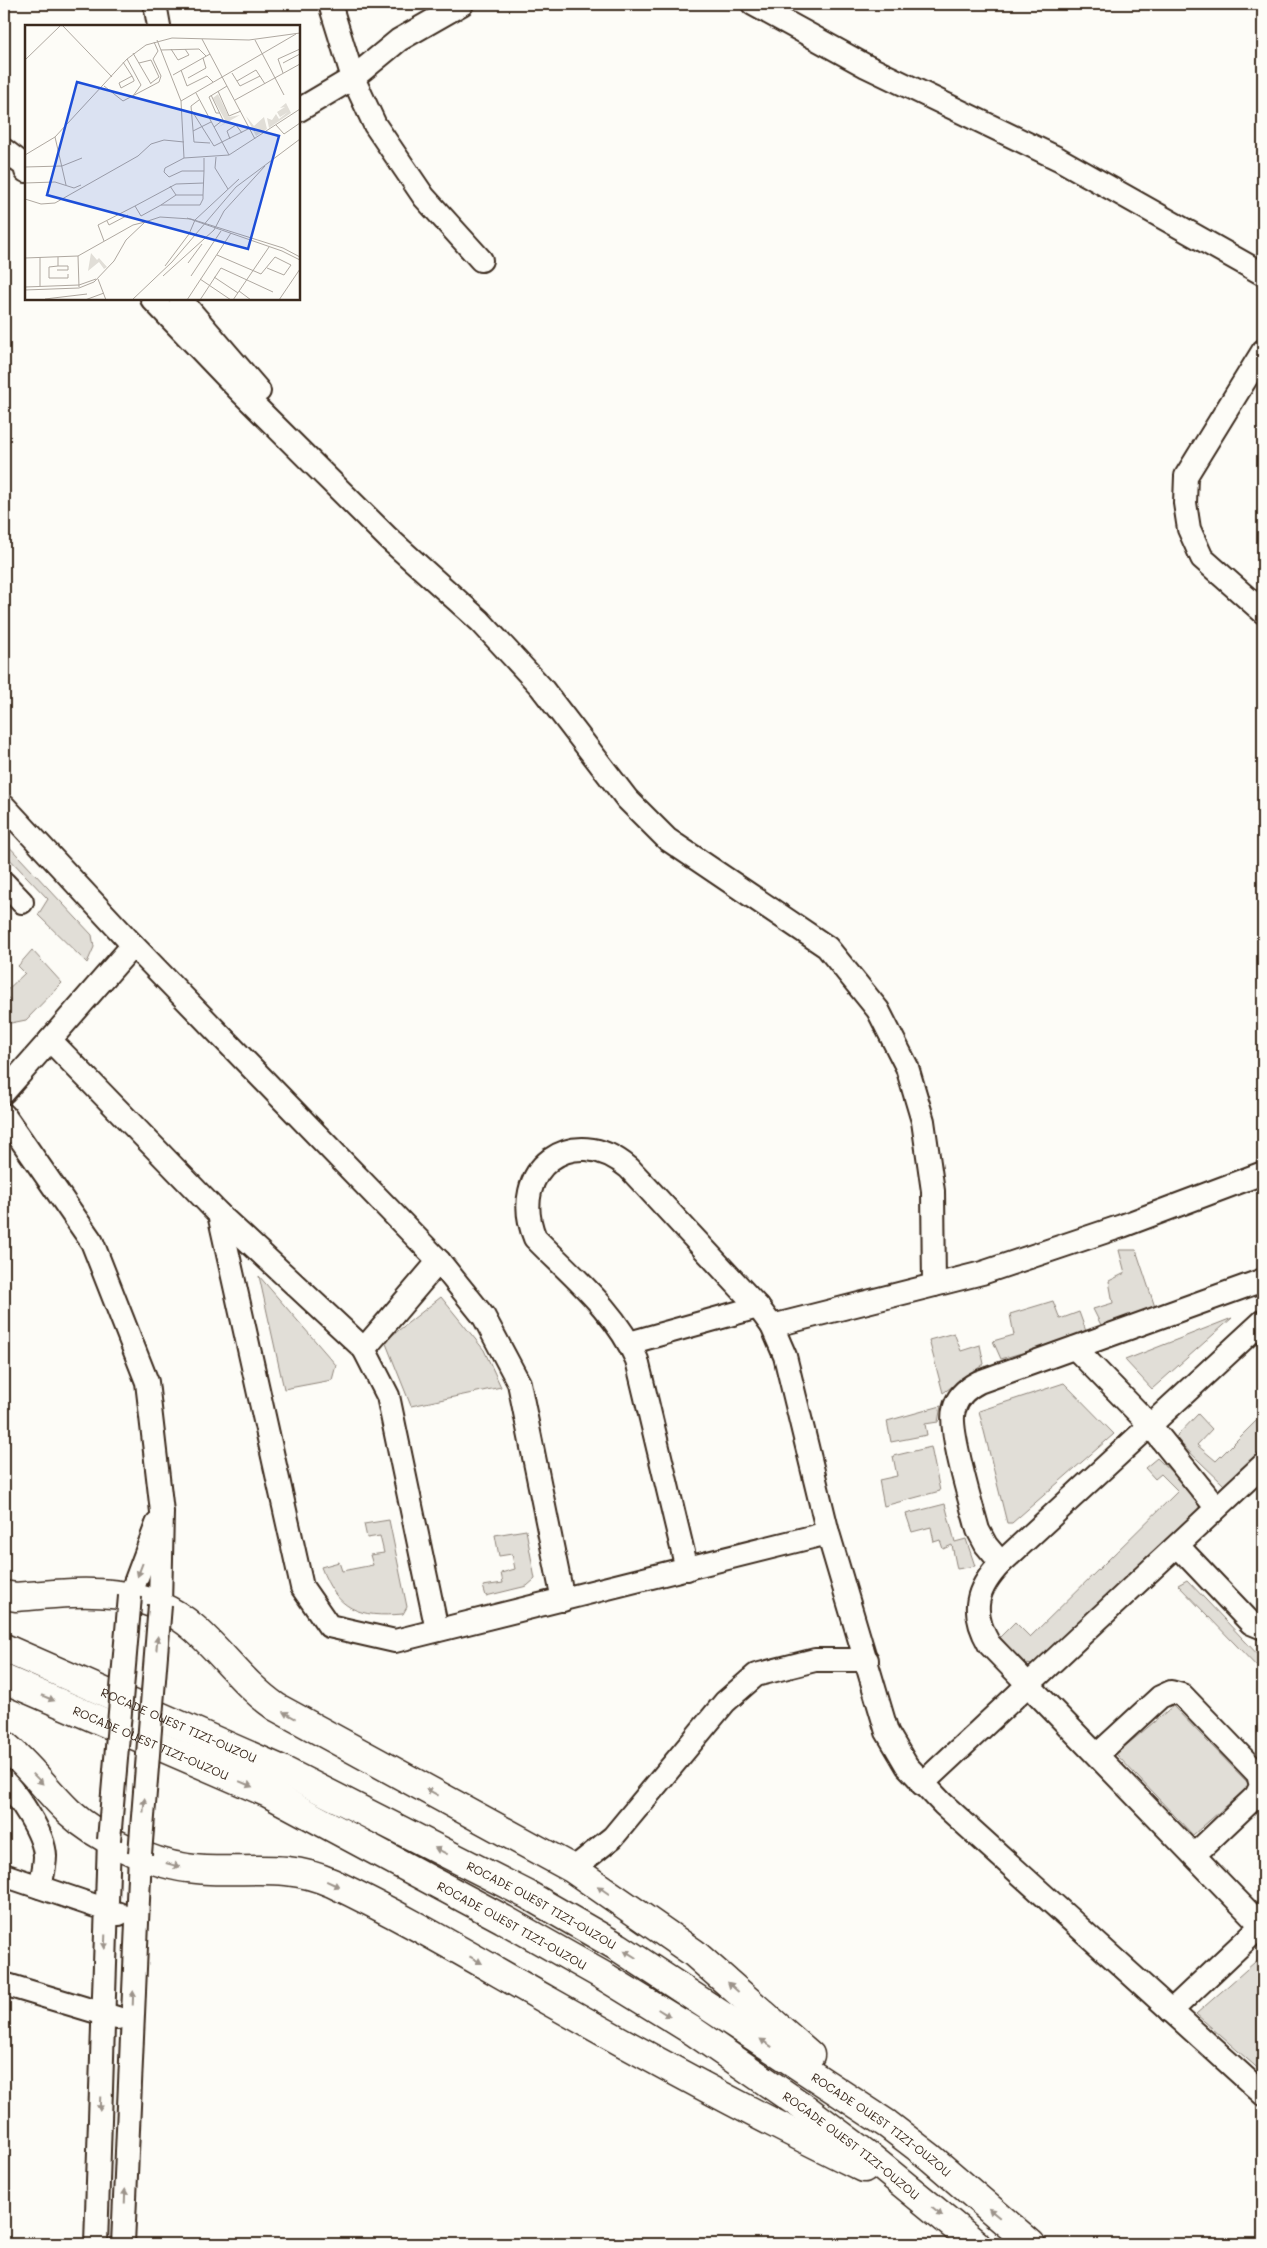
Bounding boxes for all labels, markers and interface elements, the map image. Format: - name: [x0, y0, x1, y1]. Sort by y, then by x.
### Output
- inset map: [25, 25, 300, 300]
- one-way arrow: [136, 1563, 144, 1578]
- one-way arrow: [153, 1635, 161, 1651]
- street label: ROCADE OUEST TIZI-OUZOU: [100, 1686, 260, 1764]
- one-way arrow: [41, 1695, 56, 1703]
- street label: ROCADE OUEST TIZI-OUZOU: [70, 1704, 230, 1782]
- one-way arrow: [282, 1710, 296, 1719]
- one-way arrow: [32, 1773, 44, 1785]
- one-way arrow: [239, 1780, 253, 1788]
- one-way arrow: [425, 1788, 439, 1796]
- one-way arrow: [140, 1797, 148, 1813]
- one-way arrow: [434, 1847, 449, 1855]
- street label: ROCADE OUEST TIZI-OUZOU: [465, 1858, 619, 1952]
- one-way arrow: [166, 1861, 181, 1869]
- street label: ROCADE OUEST TIZI-OUZOU: [435, 1878, 589, 1972]
- one-way arrow: [326, 1881, 340, 1889]
- one-way arrow: [597, 1885, 610, 1895]
- one-way arrow: [101, 1934, 109, 1950]
- one-way arrow: [623, 1950, 636, 1959]
- one-way arrow: [470, 1956, 483, 1965]
- one-way arrow: [728, 1981, 740, 1993]
- one-way arrow: [130, 1990, 138, 2006]
- one-way arrow: [658, 2009, 671, 2018]
- one-way arrow: [759, 2038, 773, 2048]
- street label: ROCADE OUEST TIZI-OUZOU: [810, 2070, 954, 2180]
- street label: ROCADE OUEST TIZI-OUZOU: [780, 2089, 922, 2201]
- one-way arrow: [96, 2096, 104, 2112]
- one-way arrow: [121, 2187, 129, 2203]
- one-way arrow: [930, 2206, 943, 2217]
- one-way arrow: [988, 2207, 1001, 2218]

